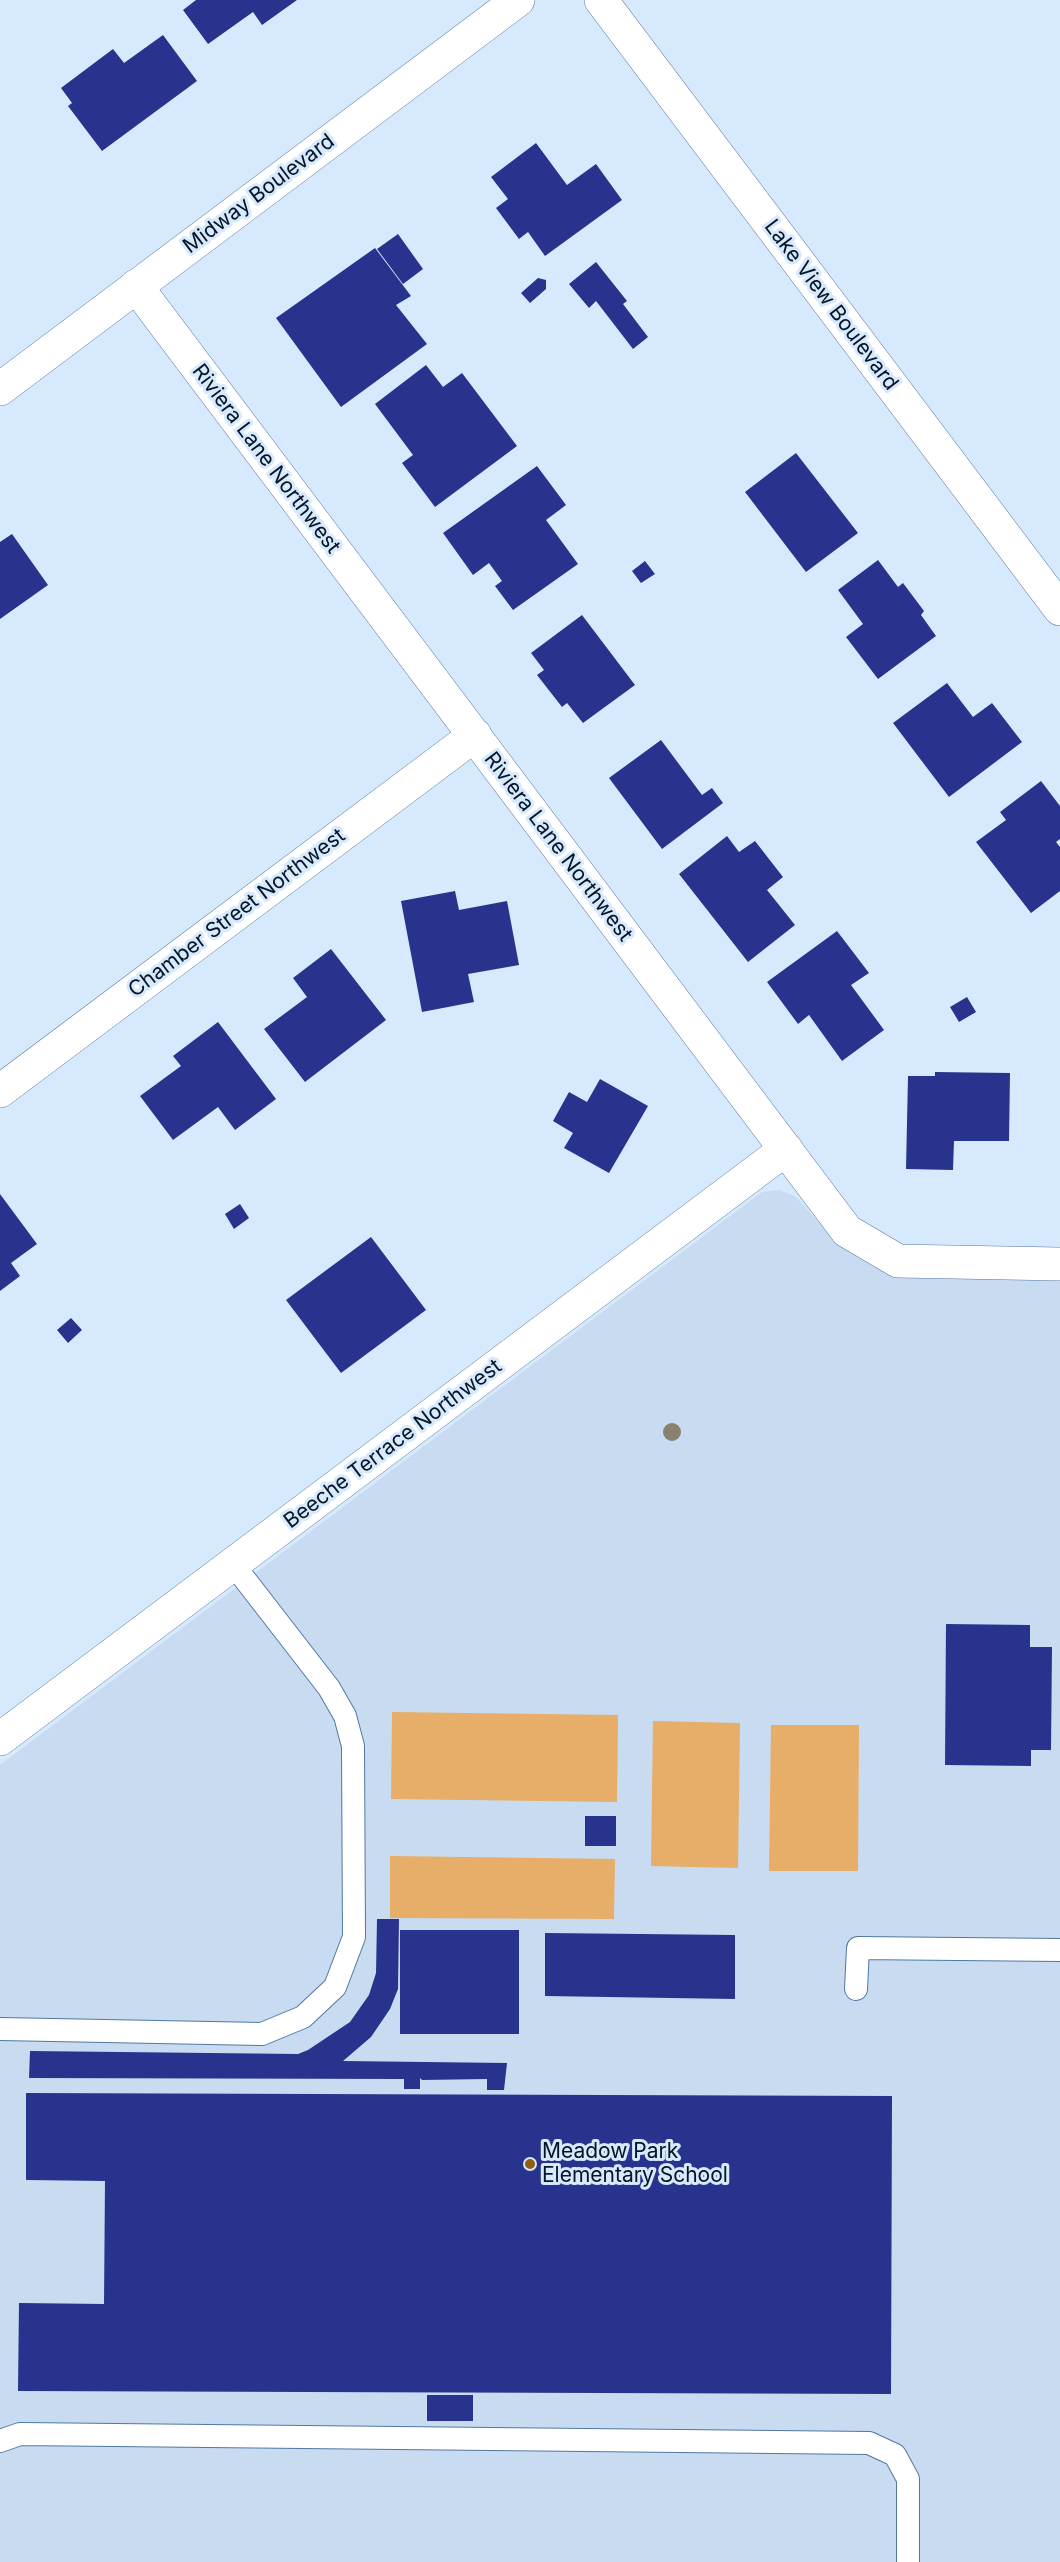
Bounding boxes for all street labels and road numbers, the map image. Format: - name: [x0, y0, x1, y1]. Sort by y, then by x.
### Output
- street label: Midway Boulevard: [178, 129, 340, 259]
- street label: Lake View Boulevard: [759, 215, 903, 395]
- street label: Riviera Lane Northwest: [187, 359, 345, 559]
- street label: Riviera Lane Northwest: [479, 747, 637, 947]
- street label: Chamber Street Northwest: [124, 823, 350, 1003]
- street label: Beeche Terrace Northwest: [279, 1354, 507, 1534]

